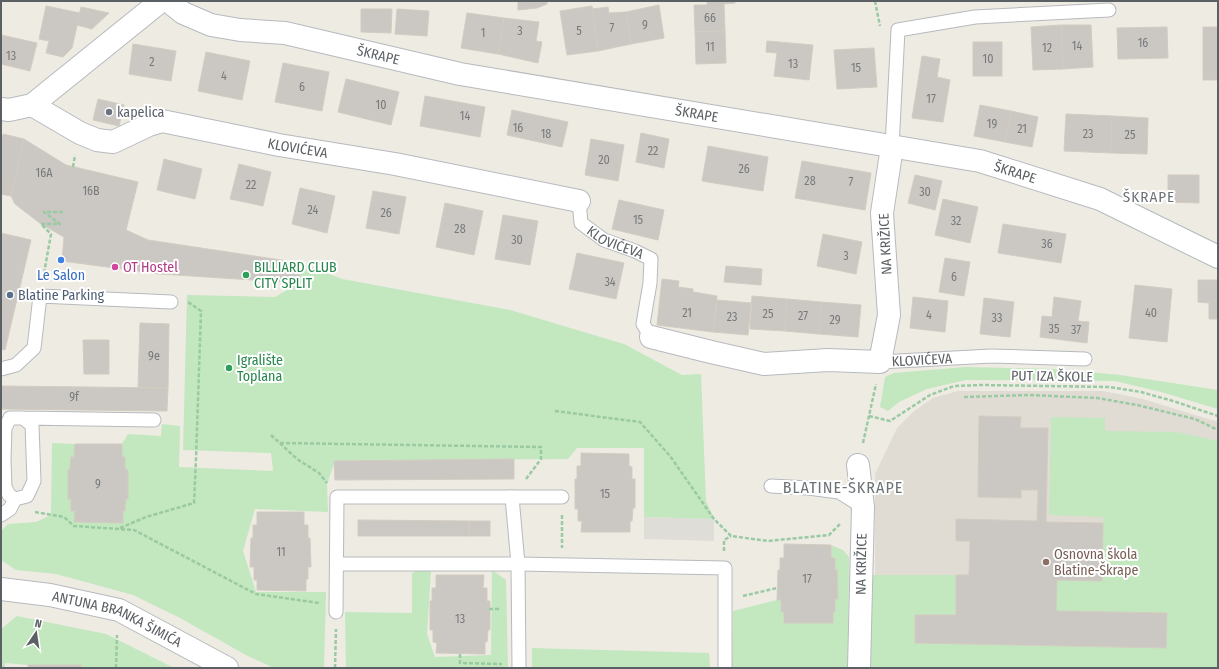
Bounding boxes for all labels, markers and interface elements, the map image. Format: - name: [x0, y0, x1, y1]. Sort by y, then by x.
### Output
- house number: 66: [704, 11, 716, 25]
- house number: 9: [642, 18, 648, 32]
- house number: 7: [610, 21, 615, 35]
- house number: 3: [517, 24, 523, 38]
- house number: 5: [576, 24, 582, 38]
- house number: 1: [481, 26, 485, 40]
- house number: 16: [1138, 36, 1148, 50]
- house number: 14: [1072, 39, 1082, 53]
- house number: 11: [705, 40, 715, 54]
- street label: ŠKRAPE: [355, 41, 402, 69]
- house number: 12: [1042, 41, 1052, 55]
- house number: 13: [6, 49, 16, 63]
- house number: 10: [983, 52, 993, 66]
- house number: 2: [149, 55, 155, 69]
- house number: 13: [788, 57, 798, 71]
- house number: 15: [851, 61, 862, 75]
- house number: 4: [221, 69, 227, 83]
- house number: 6: [299, 80, 305, 94]
- house number: 17: [926, 92, 936, 106]
- house number: 10: [376, 98, 386, 112]
- street label: ŠKRAPE: [674, 101, 720, 126]
- place label: kapelica: [117, 104, 165, 121]
- marker: kapelica: [104, 107, 114, 117]
- house number: 14: [460, 109, 470, 123]
- house number: 19: [987, 117, 997, 131]
- house number: 16: [513, 121, 523, 135]
- house number: 21: [1017, 122, 1027, 136]
- house number: 18: [541, 127, 551, 141]
- house number: 23: [1083, 127, 1093, 141]
- house number: 25: [1125, 128, 1136, 142]
- street label: KLOVIĆEVA: [266, 135, 330, 162]
- house number: 22: [648, 144, 658, 158]
- house number: 20: [598, 153, 610, 167]
- street label: ŠKRAPE: [992, 157, 1039, 187]
- house number: 26: [738, 162, 750, 176]
- house number: 16A: [36, 166, 53, 180]
- house number: 28: [804, 174, 816, 188]
- house number: 7: [849, 175, 854, 189]
- house number: 22: [246, 178, 256, 192]
- house number: 16B: [82, 184, 100, 198]
- house number: 30: [919, 185, 931, 199]
- district label: ŠKRAPE: [1123, 188, 1175, 206]
- house number: 24: [308, 203, 319, 217]
- house number: 26: [380, 206, 392, 220]
- street label: NA KRIŽICE: [874, 212, 896, 275]
- house number: 15: [633, 213, 644, 227]
- house number: 32: [951, 214, 961, 228]
- house number: 28: [454, 222, 466, 236]
- street label: KLOVIĆEVA: [583, 222, 647, 263]
- house number: 30: [511, 233, 523, 247]
- house number: 36: [1041, 237, 1053, 251]
- house number: 3: [843, 249, 849, 263]
- marker: Le Salon: [56, 255, 66, 265]
- place label: OT Hostel: [123, 259, 178, 276]
- place label: BILLIARD CLUB CITY SPLIT: [254, 259, 337, 292]
- marker: OT Hostel: [110, 262, 120, 272]
- place label: Le Salon: [37, 267, 85, 284]
- marker: BILLIARD CLUB CITY SPLIT: [241, 270, 251, 280]
- house number: 6: [951, 270, 957, 284]
- house number: 34: [604, 275, 616, 289]
- place label: Blatine Parking: [18, 287, 105, 304]
- marker: Blatine Parking: [5, 290, 15, 300]
- house number: 21: [682, 306, 692, 320]
- house number: 40: [1145, 306, 1157, 320]
- house number: 25: [763, 307, 774, 321]
- house number: 4: [926, 308, 932, 322]
- house number: 27: [798, 309, 808, 323]
- house number: 23: [727, 310, 737, 324]
- house number: 33: [992, 311, 1002, 325]
- house number: 29: [829, 313, 841, 327]
- house number: 35: [1049, 322, 1060, 336]
- house number: 37: [1071, 323, 1081, 337]
- house number: 9e: [148, 349, 160, 363]
- street label: KLOVIĆEVA: [891, 350, 953, 370]
- place label: Igralište Toplana: [237, 352, 283, 385]
- marker: Igralište Toplana: [224, 363, 234, 373]
- street label: PUT IZA ŠKOLE: [1011, 366, 1094, 386]
- house number: 9f: [69, 390, 80, 404]
- house number: 9: [95, 477, 101, 491]
- district label: BLATINE-ŠKRAPE: [783, 477, 903, 497]
- house number: 15: [600, 487, 611, 501]
- street label: NA KRIŽICE: [851, 533, 871, 595]
- house number: 11: [276, 545, 286, 559]
- place label: Osnovna škola Blatine-Škrape: [1054, 546, 1138, 579]
- marker: Osnovna škola Blatine-Škrape: [1041, 557, 1051, 567]
- house number: 17: [802, 572, 812, 586]
- street label: ANTUNA BRANKA ŠIMIĆA: [51, 588, 185, 651]
- house number: 13: [455, 612, 465, 626]
- north arrow: [16, 613, 56, 653]
- text: N: [33, 617, 43, 631]

